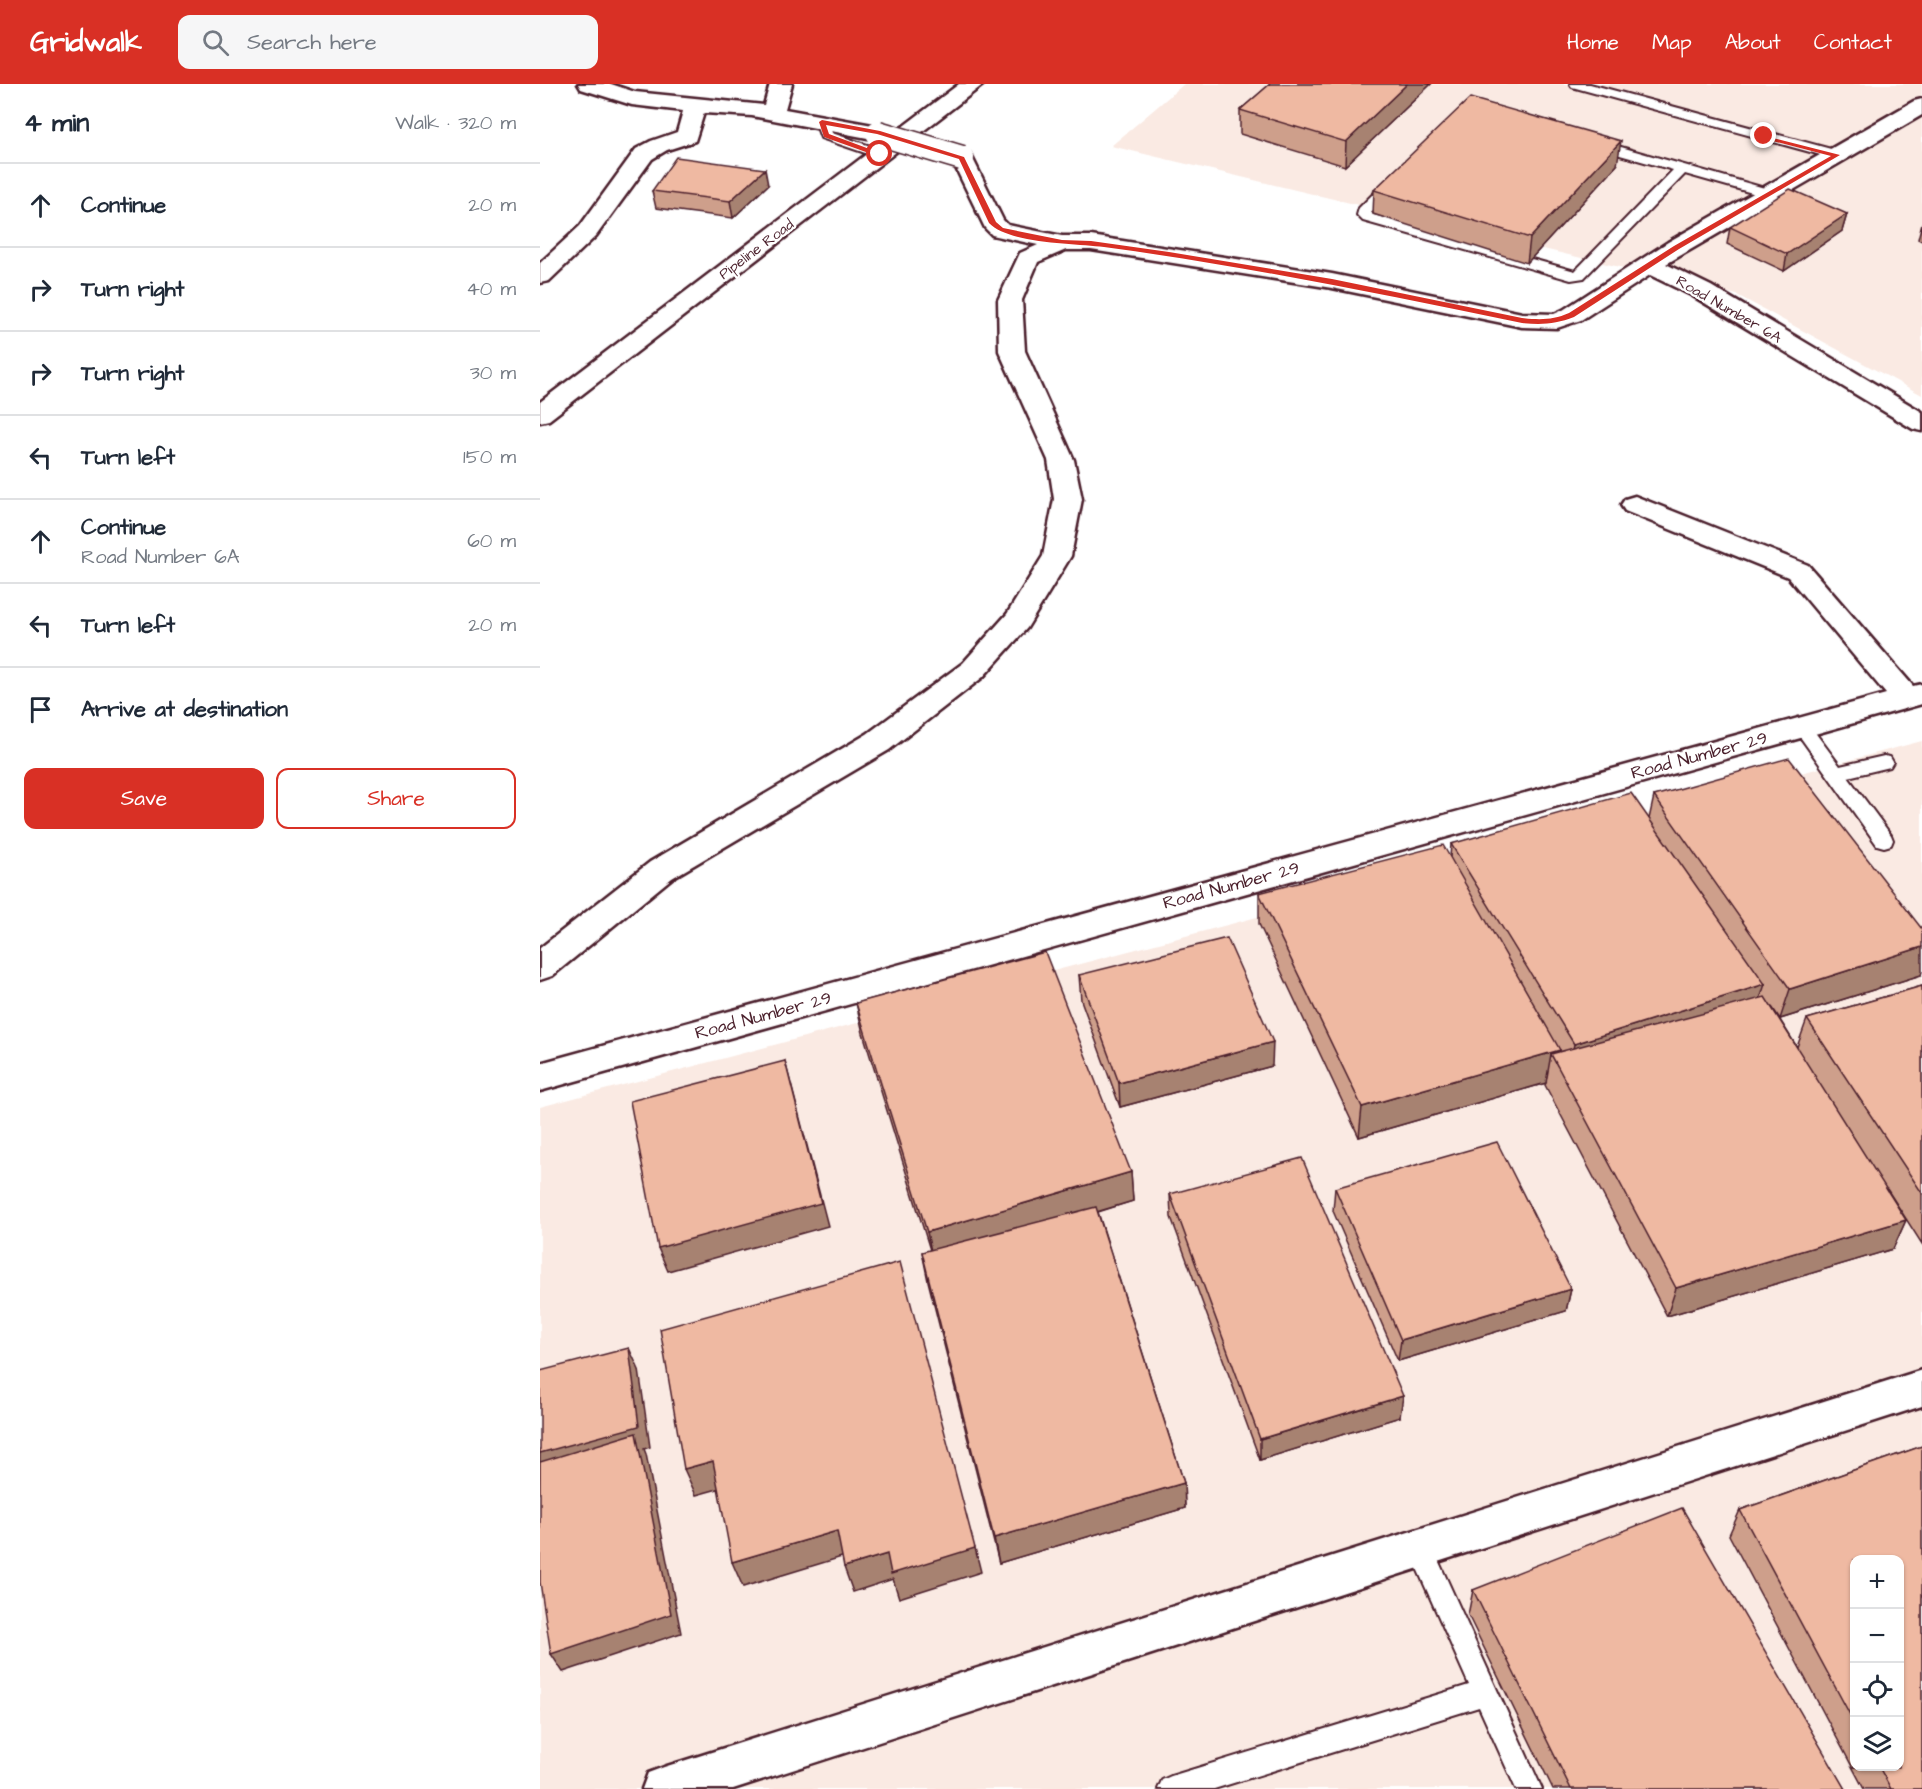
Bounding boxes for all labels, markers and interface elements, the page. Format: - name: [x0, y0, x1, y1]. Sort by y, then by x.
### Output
- search box: [178, 15, 598, 69]
- text: Gridwalk: [30, 23, 142, 62]
- icon: search: [199, 26, 232, 59]
- text: Search here: [247, 27, 377, 58]
- text: Home: [1567, 28, 1619, 57]
- text: Map: [1652, 28, 1692, 57]
- text: About: [1725, 28, 1781, 57]
- text: Contact: [1814, 28, 1892, 57]
- text: 4 min: [24, 105, 89, 141]
- text: Walk · 320 m: [395, 109, 516, 137]
- route end: [1750, 122, 1776, 148]
- route start: [866, 140, 892, 166]
- icon: ahead: [24, 189, 57, 222]
- text: Continue: [81, 190, 166, 221]
- text: 20 m: [468, 191, 516, 219]
- street label: Pipeline Road: [714, 214, 798, 285]
- street label: Road Number 6A: [1672, 271, 1786, 348]
- icon: right: [24, 273, 57, 306]
- text: Turn right: [81, 274, 184, 305]
- text: 40 m: [466, 275, 516, 303]
- icon: right: [24, 357, 57, 390]
- text: Turn right: [81, 358, 184, 389]
- text: 30 m: [470, 359, 516, 387]
- icon: left: [24, 441, 57, 474]
- text: Turn left: [81, 442, 175, 473]
- text: 150 m: [463, 443, 516, 471]
- text: Continue: [81, 512, 166, 543]
- icon: ahead: [24, 525, 57, 558]
- text: 60 m: [467, 527, 516, 555]
- text: Road Number 6A: [81, 543, 240, 571]
- icon: left: [24, 609, 57, 642]
- text: Turn left: [81, 610, 175, 641]
- text: 20 m: [468, 611, 516, 639]
- icon: arrive: [24, 693, 57, 726]
- text: Arrive at destination: [81, 694, 288, 725]
- street label: Road Number 29: [1628, 725, 1770, 786]
- button: Save: [24, 768, 264, 829]
- button: Share: [276, 768, 516, 829]
- street label: Road Number 29: [1160, 855, 1302, 916]
- street label: Road Number 29: [692, 985, 834, 1046]
- map controls: [1850, 1555, 1904, 1771]
- button: +: [1850, 1555, 1904, 1609]
- button: −: [1850, 1609, 1904, 1663]
- button: locate: [1850, 1663, 1904, 1717]
- button: layers: [1850, 1717, 1904, 1771]

